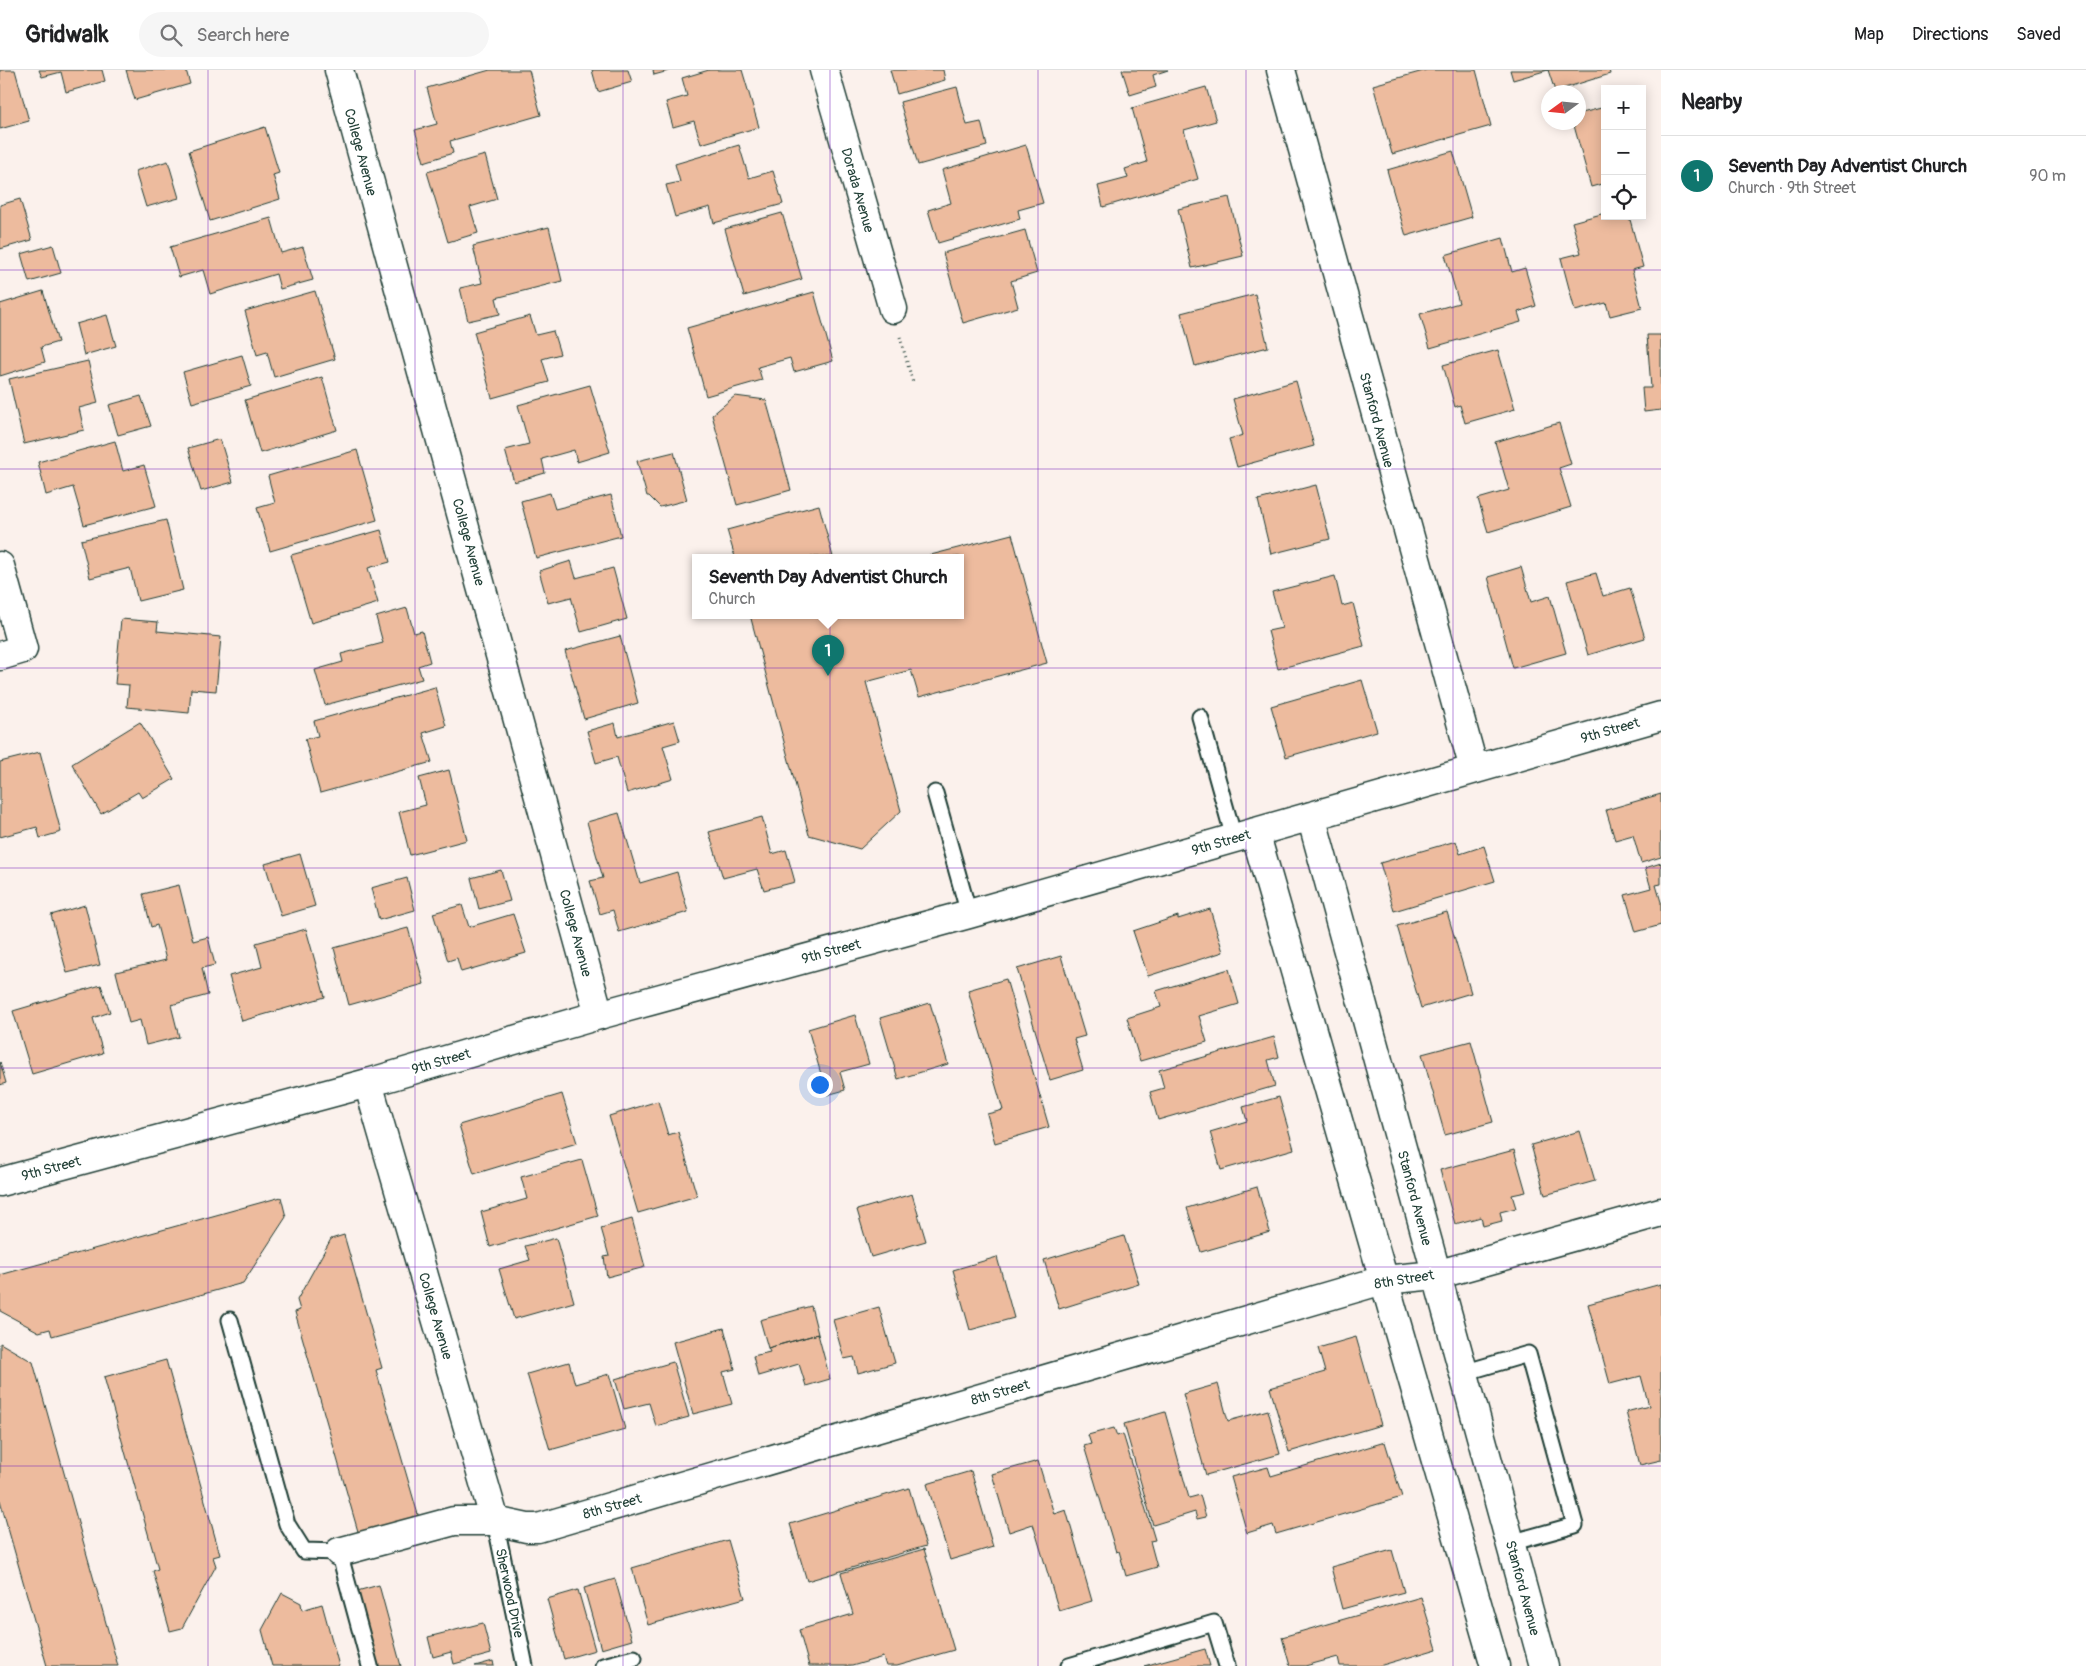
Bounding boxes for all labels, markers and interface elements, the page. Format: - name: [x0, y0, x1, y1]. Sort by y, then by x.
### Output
- search box: [139, 12, 489, 57]
- text: Gridwalk: [25, 20, 109, 49]
- icon: search: [157, 21, 185, 49]
- text: Search here: [197, 23, 289, 47]
- text: Map: [1854, 23, 1884, 46]
- text: Directions: [1912, 23, 1988, 46]
- text: Saved: [2016, 23, 2061, 46]
- north arrow: [1541, 85, 1586, 130]
- map controls: [1601, 85, 1646, 220]
- button: +: [1601, 85, 1646, 130]
- text: Nearby: [1681, 89, 1742, 116]
- street label: College Avenue: [341, 107, 380, 198]
- button: −: [1601, 130, 1646, 175]
- street label: Dorada Avenue: [837, 146, 878, 235]
- text: Seventh Day Adventist Church: [1728, 154, 1967, 178]
- text: 1: [1694, 166, 1700, 186]
- text: 90 m: [2029, 166, 2066, 186]
- button: locate: [1601, 175, 1646, 220]
- text: Church · 9th Street: [1728, 178, 1856, 198]
- street label: Stanford Avenue: [1356, 371, 1397, 470]
- street label: College Avenue: [449, 497, 488, 588]
- popup: [692, 554, 964, 619]
- text: Seventh Day Adventist Church: [709, 565, 947, 589]
- text: Church: [709, 589, 755, 609]
- pin: 1: [812, 635, 844, 676]
- street label: 9th Street: [1579, 714, 1642, 747]
- street label: 9th Street: [1190, 826, 1253, 859]
- street label: College Avenue: [556, 888, 595, 979]
- street label: 9th Street: [800, 935, 863, 968]
- street label: 9th Street: [410, 1045, 473, 1078]
- your location: [807, 1072, 833, 1098]
- street label: Stanford Avenue: [1394, 1149, 1435, 1248]
- street label: 9th Street: [20, 1152, 83, 1185]
- street label: 8th Street: [1373, 1266, 1436, 1293]
- street label: College Avenue: [415, 1271, 456, 1362]
- street label: 8th Street: [969, 1376, 1032, 1409]
- street label: 8th Street: [581, 1490, 644, 1523]
- street label: Stanford Avenue: [1502, 1539, 1543, 1638]
- street label: Sherwood Drive: [492, 1547, 527, 1639]

